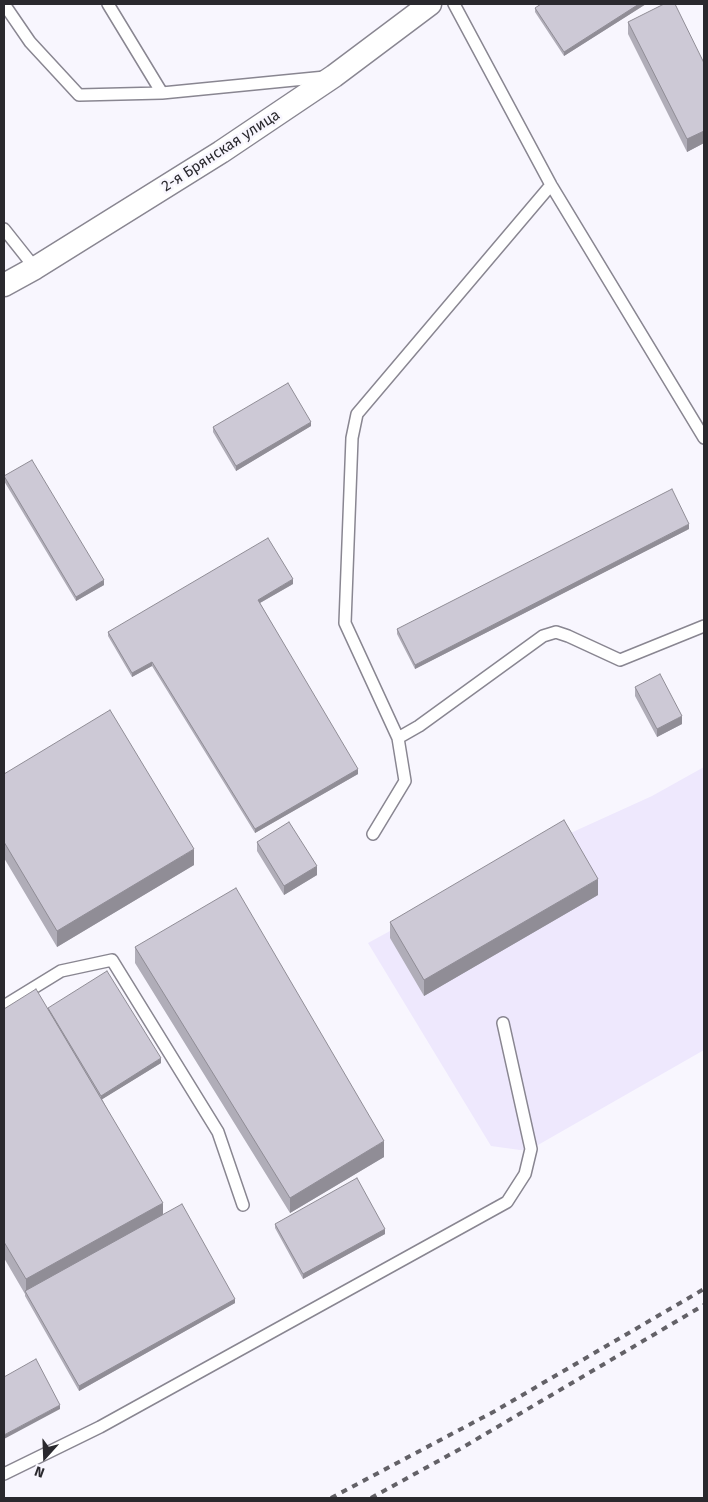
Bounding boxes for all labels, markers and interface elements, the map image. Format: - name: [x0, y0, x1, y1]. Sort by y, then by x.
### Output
- street label: 2-я Брянская улица: [159, 106, 283, 196]
- north arrow: [20, 1432, 70, 1482]
- text: N: [32, 1462, 47, 1481]

